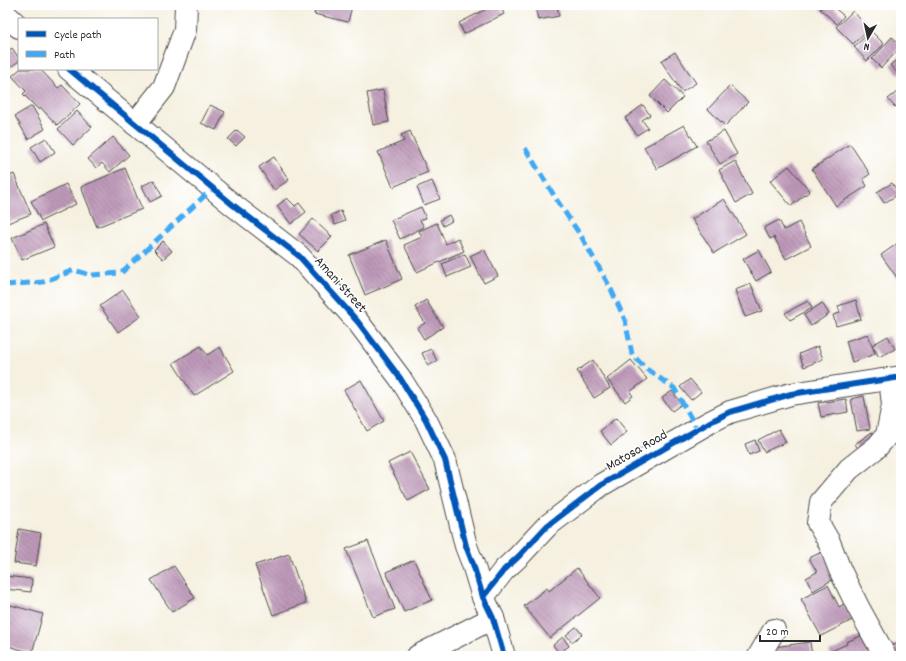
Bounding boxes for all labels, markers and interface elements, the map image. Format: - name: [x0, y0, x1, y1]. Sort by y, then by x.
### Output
- legend: [18, 18, 158, 70]
- north arrow: [848, 18, 888, 58]
- text: Cycle path: [54, 27, 102, 44]
- text: N: [862, 37, 871, 54]
- text: Path: [54, 47, 75, 64]
- street label: Amani Street: [309, 252, 371, 318]
- street label: Matosa Road: [603, 425, 671, 477]
- scale bar: [760, 617, 820, 643]
- text: 20 m: [766, 624, 789, 641]

